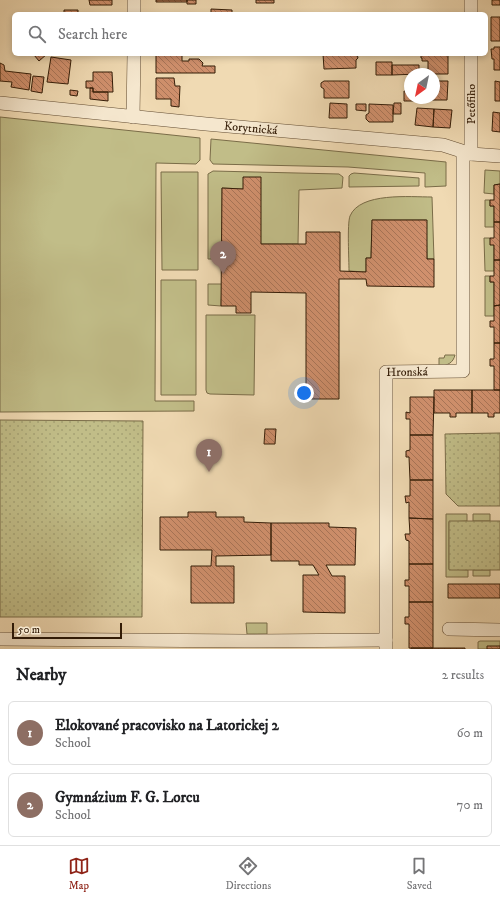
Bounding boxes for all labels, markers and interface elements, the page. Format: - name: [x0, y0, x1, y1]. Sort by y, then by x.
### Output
- search box: [12, 12, 488, 56]
- icon: search: [26, 23, 48, 45]
- text: Search here: [58, 25, 127, 44]
- north arrow: [404, 68, 440, 104]
- street label: Petőfiho: [464, 84, 479, 124]
- street label: Korytnická: [223, 118, 279, 138]
- pin: 2: [210, 241, 236, 274]
- street label: Hronská: [386, 364, 429, 379]
- your location: [294, 383, 314, 403]
- pin: 1: [196, 439, 222, 472]
- scale bar: [12, 621, 122, 640]
- text: 50 m: [18, 623, 40, 637]
- text: Nearby: [16, 664, 66, 686]
- text: 2 results: [442, 667, 484, 683]
- text: Elokované pracovisko na Latorickej 2: [55, 716, 279, 735]
- text: 1: [28, 725, 32, 741]
- text: 60 m: [457, 725, 483, 741]
- text: School: [55, 735, 91, 751]
- text: Gymnázium F. G. Lorcu: [55, 788, 200, 807]
- text: 2: [27, 797, 33, 813]
- text: 70 m: [457, 797, 483, 813]
- text: School: [55, 807, 91, 823]
- tab: Map: [68, 855, 90, 893]
- tab: Directions: [226, 855, 271, 893]
- tab: Saved: [407, 855, 432, 893]

